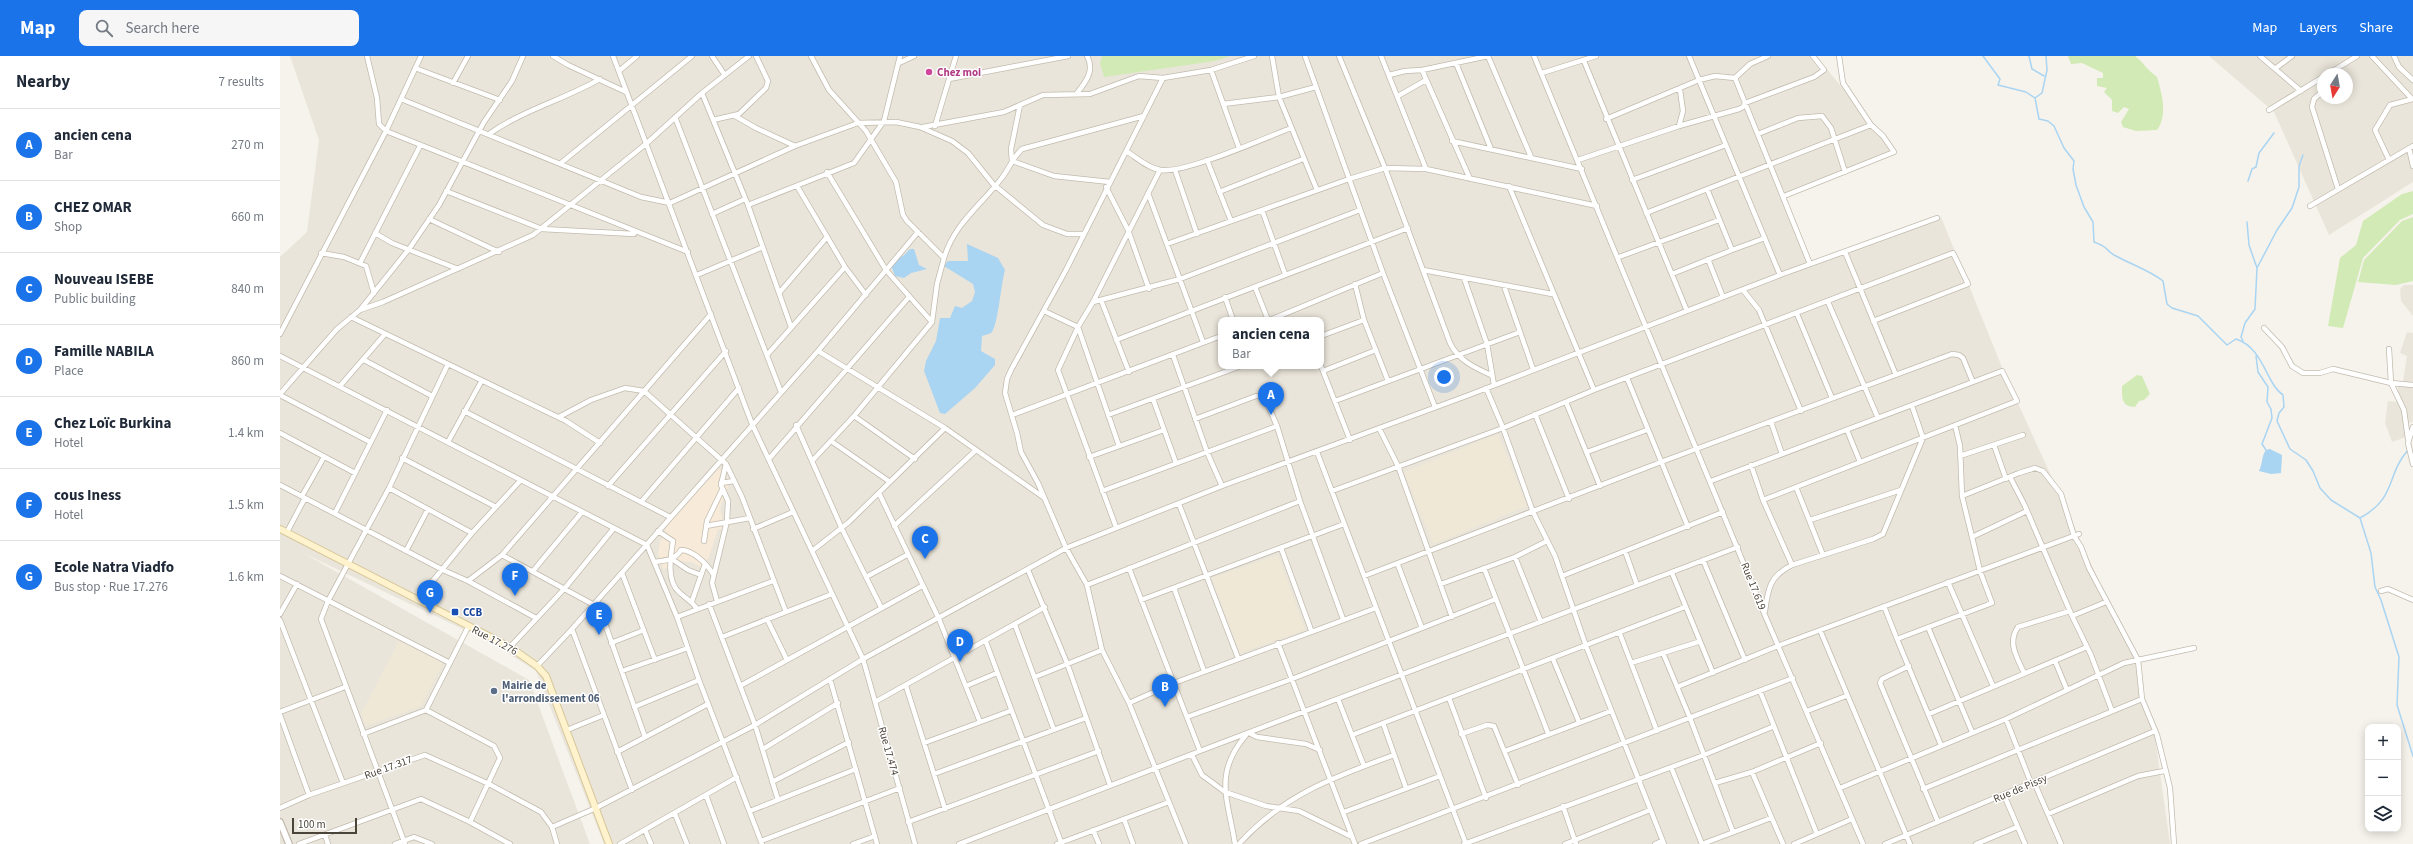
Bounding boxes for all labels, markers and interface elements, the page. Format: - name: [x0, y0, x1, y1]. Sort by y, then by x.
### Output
- search box: [79, 10, 359, 46]
- text: Map: [20, 15, 55, 42]
- icon: search: [93, 17, 115, 39]
- text: Search here: [125, 18, 199, 39]
- text: Map: [2252, 18, 2277, 38]
- text: Layers: [2299, 18, 2337, 38]
- text: Share: [2359, 18, 2393, 38]
- place label: Chez moi: [937, 65, 981, 80]
- marker: Chez moi: [924, 67, 934, 77]
- north arrow: [2317, 68, 2353, 104]
- text: Nearby: [16, 70, 70, 94]
- text: 7 results: [219, 73, 264, 91]
- text: ancien cena: [54, 125, 132, 146]
- text: A: [25, 136, 33, 154]
- text: 270 m: [231, 136, 264, 154]
- text: Bar: [54, 146, 73, 164]
- text: CHEZ OMAR: [54, 197, 132, 218]
- text: B: [25, 208, 33, 226]
- text: 660 m: [231, 208, 264, 226]
- text: Shop: [54, 218, 82, 236]
- text: Nouveau ISEBE: [54, 269, 154, 290]
- text: C: [25, 280, 33, 298]
- text: 840 m: [231, 280, 264, 298]
- text: Public building: [54, 290, 136, 308]
- popup: [1218, 317, 1324, 369]
- text: ancien cena: [1232, 324, 1310, 345]
- text: Famille NABILA: [54, 341, 154, 362]
- text: Bar: [1232, 345, 1251, 363]
- text: D: [25, 352, 33, 370]
- text: 860 m: [231, 352, 264, 370]
- text: Place: [54, 362, 83, 380]
- your location: [1434, 367, 1454, 387]
- pin: A: [1258, 382, 1284, 415]
- text: Chez Loïc Burkina: [54, 413, 171, 434]
- text: E: [25, 424, 33, 442]
- text: 1.4 km: [228, 424, 264, 442]
- text: Hotel: [54, 434, 83, 452]
- text: cous Iness: [54, 485, 121, 506]
- text: F: [26, 496, 32, 514]
- text: 1.5 km: [228, 496, 264, 514]
- text: Hotel: [54, 506, 83, 524]
- pin: C: [912, 526, 938, 559]
- text: Ecole Natra Viadfo: [54, 557, 174, 578]
- street label: Rue 17.619: [1737, 560, 1770, 612]
- pin: F: [502, 563, 528, 596]
- text: G: [25, 568, 33, 586]
- text: 1.6 km: [228, 568, 264, 586]
- text: Bus stop · Rue 17.276: [54, 578, 168, 596]
- pin: G: [417, 580, 443, 613]
- pin: E: [586, 602, 612, 635]
- place label: CCB: [463, 605, 482, 620]
- marker: CCB: [450, 607, 460, 617]
- street label: Rue 17.276: [469, 622, 521, 659]
- pin: D: [947, 629, 973, 662]
- pin: B: [1152, 674, 1178, 707]
- place label: Mairie de l'arrondissement 06: [502, 678, 600, 706]
- marker: Mairie de l'arrondissement 06: [489, 686, 499, 696]
- map controls: [2365, 724, 2401, 832]
- button: +: [2365, 724, 2401, 760]
- street label: Rue 17.474: [874, 725, 903, 778]
- street label: Rue 17.317: [362, 752, 414, 783]
- button: −: [2365, 760, 2401, 796]
- street label: Rue de Pissy: [1991, 770, 2049, 806]
- button: layers: [2365, 796, 2401, 832]
- scale bar: [292, 816, 357, 835]
- text: 100 m: [298, 817, 326, 832]

